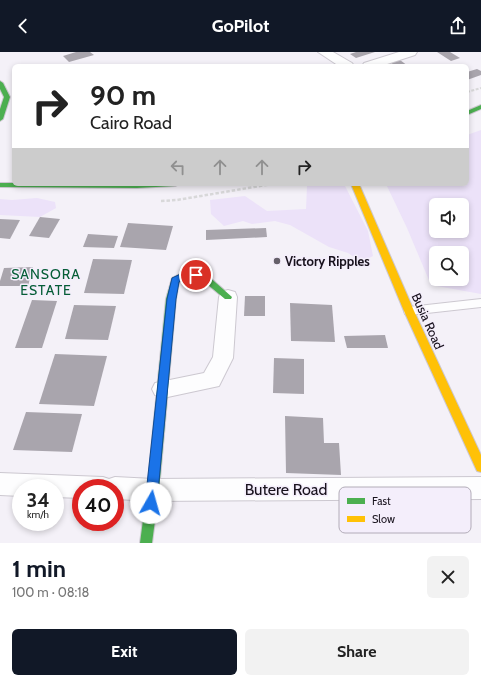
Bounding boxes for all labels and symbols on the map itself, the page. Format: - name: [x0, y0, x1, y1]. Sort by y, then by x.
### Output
- place label: Victory Ripples: [285, 253, 370, 269]
- marker: Victory Ripples: [272, 256, 282, 266]
- pin: [179, 258, 213, 292]
- district label: SANSORA ESTATE: [11, 265, 81, 299]
- street label: Busia Road: [408, 290, 448, 352]
- speed limit sign: 40: [72, 479, 124, 531]
- street label: Butere Road: [245, 480, 327, 499]
- position arrow: [130, 482, 172, 524]
- legend: [339, 487, 471, 533]
- text: Fast: [372, 494, 391, 508]
- text: Slow: [372, 512, 395, 526]

